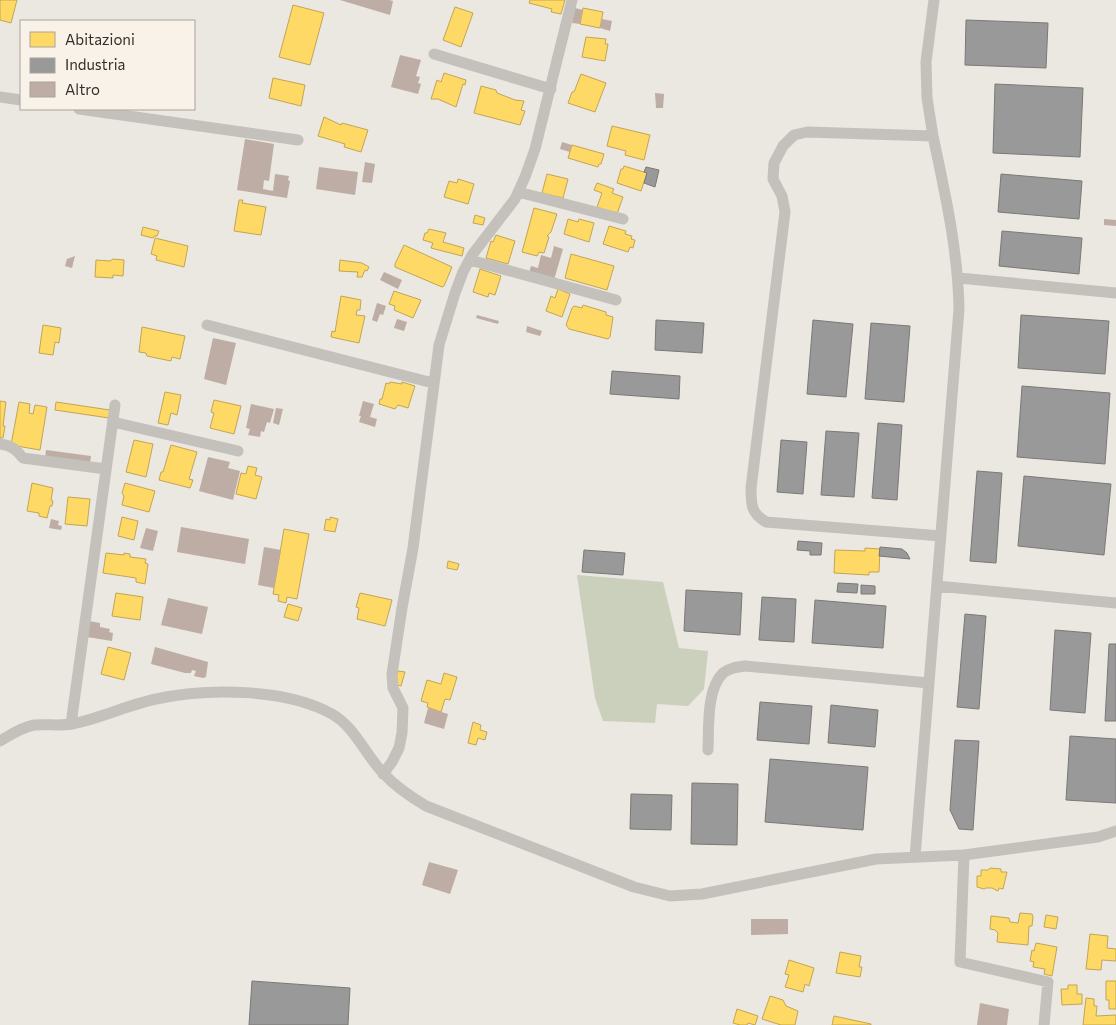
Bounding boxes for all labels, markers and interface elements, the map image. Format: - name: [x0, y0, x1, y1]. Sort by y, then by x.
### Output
- legend: [20, 20, 195, 110]
- text: Abitazioni: [65, 30, 135, 48]
- text: Industria: [65, 55, 125, 73]
- text: Altro: [65, 80, 100, 98]

